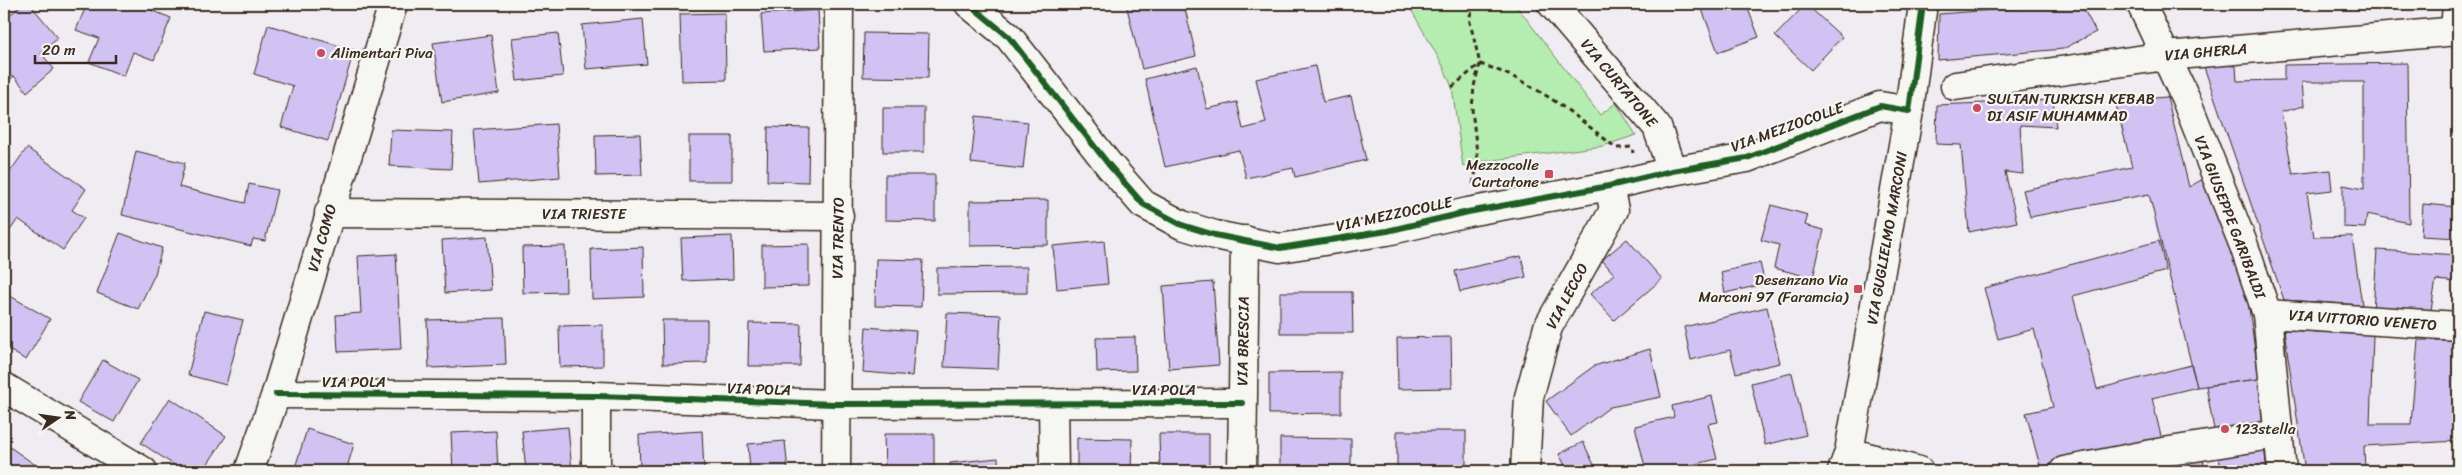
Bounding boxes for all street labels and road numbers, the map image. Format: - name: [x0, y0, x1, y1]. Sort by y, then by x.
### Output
- street label: VIA CURTATONE: [1574, 33, 1665, 134]
- street label: VIA GHERLA: [2164, 35, 2248, 69]
- street label: VIA MEZZOCOLLE: [1727, 94, 1849, 159]
- street label: VIA GIUSEPPE GARIBALDI: [2187, 132, 2274, 303]
- street label: VIA GUGLIELMO MARCONI: [1859, 149, 1915, 327]
- street label: VIA MEZZOCOLLE: [1333, 189, 1456, 239]
- street label: VIA TRENTO: [824, 197, 852, 279]
- street label: VIA COMO: [300, 201, 344, 275]
- street label: VIA TRIESTE: [542, 201, 628, 227]
- street label: VIA LECCO: [1539, 258, 1595, 334]
- street label: VIA BRESCIA: [1229, 296, 1257, 386]
- street label: VIA VITTORIO VENETO: [2288, 302, 2438, 338]
- street label: VIA POLA: [322, 369, 386, 395]
- street label: VIA POLA: [727, 375, 791, 403]
- street label: VIA POLA: [1132, 377, 1196, 403]

